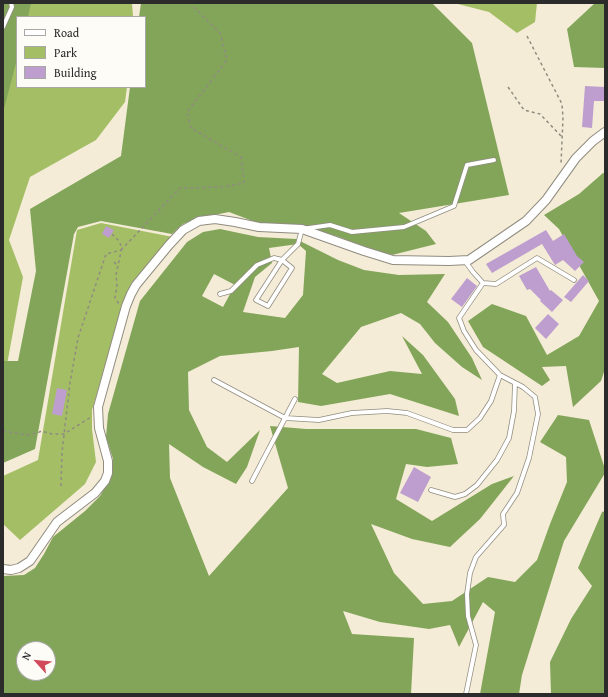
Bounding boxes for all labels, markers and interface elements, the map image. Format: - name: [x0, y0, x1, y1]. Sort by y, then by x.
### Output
- legend: [16, 16, 146, 88]
- text: Road: [54, 24, 79, 41]
- text: Park: [54, 44, 77, 61]
- text: Building: [54, 64, 97, 81]
- north arrow: [16, 641, 56, 681]
- text: N: [17, 649, 35, 663]

